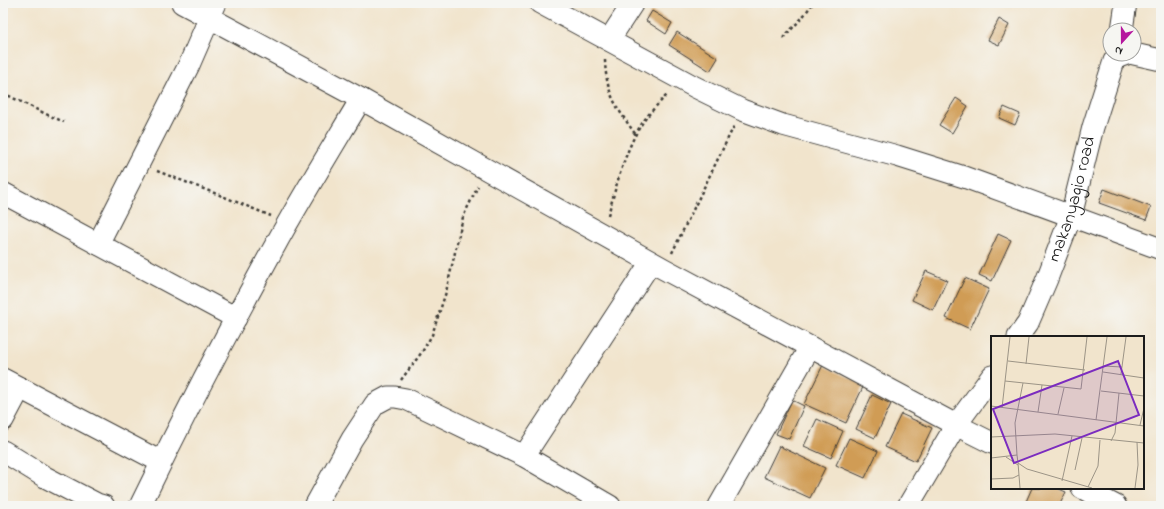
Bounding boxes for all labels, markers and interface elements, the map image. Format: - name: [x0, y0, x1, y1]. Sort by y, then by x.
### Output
- north arrow: [1102, 22, 1142, 62]
- text: N: [1112, 42, 1125, 59]
- street label: makanyagio road: [1042, 134, 1103, 266]
- inset map: [991, 336, 1144, 489]

